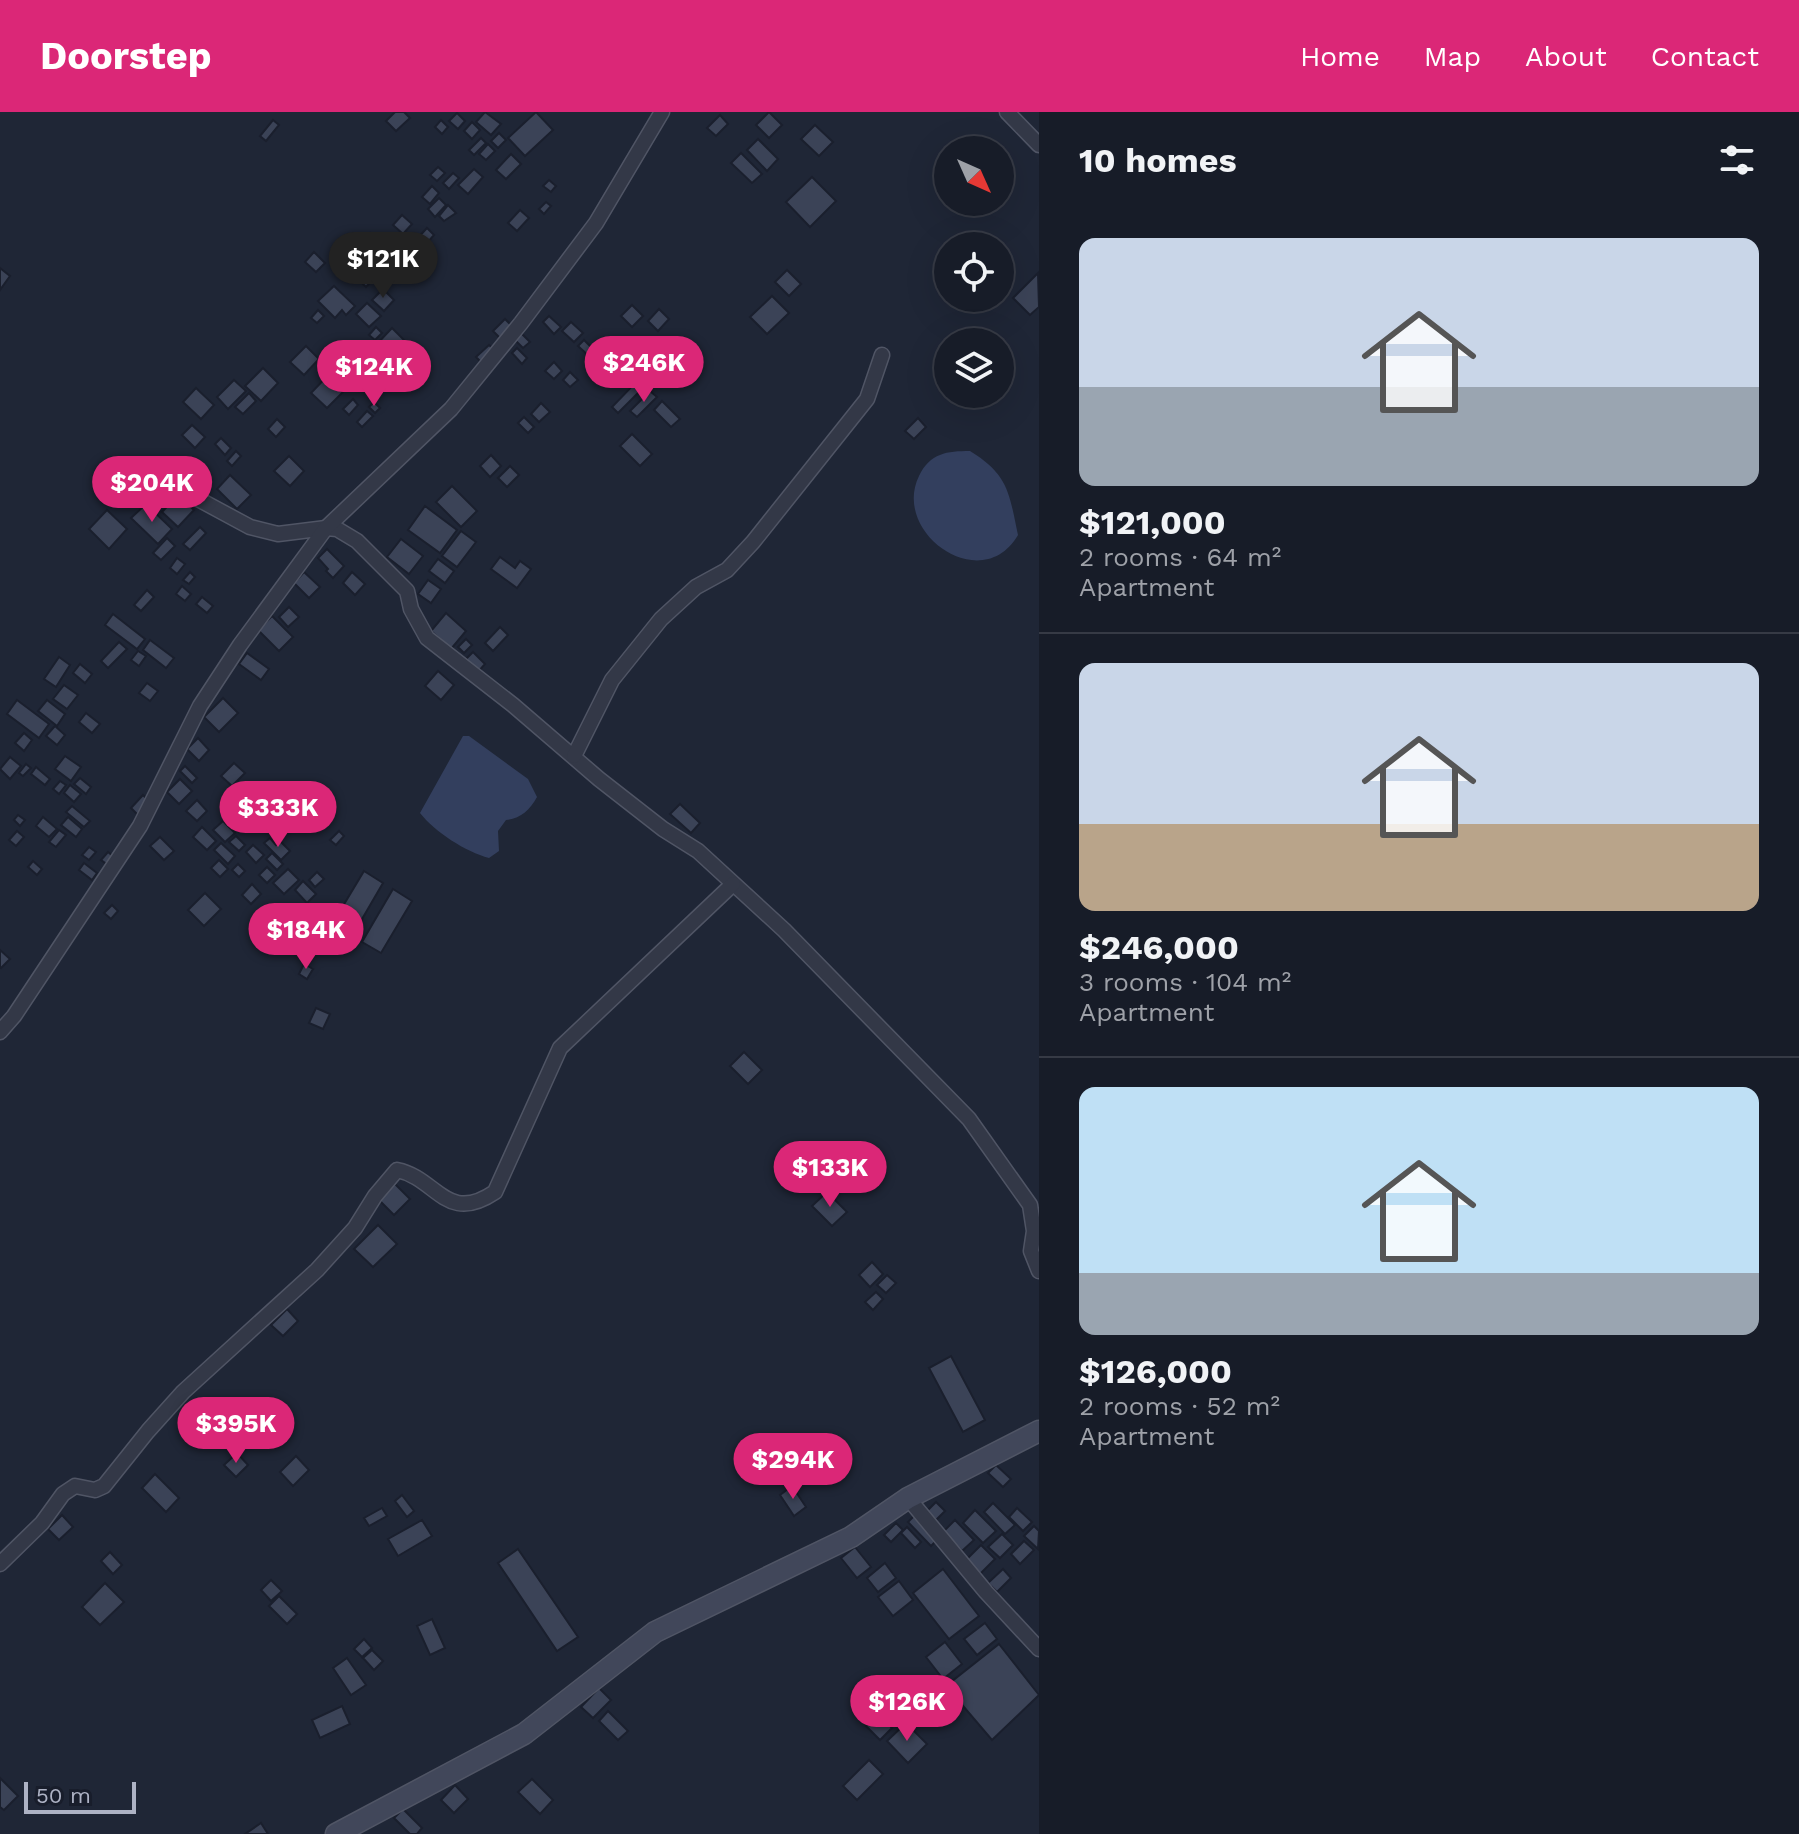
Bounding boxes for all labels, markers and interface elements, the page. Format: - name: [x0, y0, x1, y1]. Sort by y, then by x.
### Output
- text: Doorstep: [40, 34, 212, 78]
- text: Home: [1300, 40, 1380, 73]
- text: Map: [1424, 40, 1481, 73]
- text: About: [1525, 40, 1607, 73]
- text: Contact: [1651, 40, 1759, 73]
- north arrow: [934, 136, 1014, 216]
- map controls: [934, 136, 1014, 408]
- icon: filters: [1715, 138, 1759, 182]
- text: 10 homes: [1079, 140, 1237, 180]
- pin: $121K: [327, 232, 439, 300]
- button: locate: [934, 232, 1014, 312]
- text: $121K: [347, 243, 419, 273]
- icon: home: [1347, 290, 1491, 434]
- button: layers: [934, 328, 1014, 408]
- pin: $246K: [588, 336, 700, 404]
- pin: $124K: [318, 340, 430, 408]
- text: $246K: [603, 347, 685, 377]
- text: $124K: [335, 351, 413, 381]
- pin: $204K: [96, 456, 208, 524]
- text: $204K: [110, 467, 194, 497]
- text: $121,000: [1079, 502, 1226, 542]
- text: 2 rooms · 64 m²: [1079, 542, 1281, 572]
- text: Apartment: [1079, 572, 1215, 602]
- icon: home: [1347, 715, 1491, 859]
- pin: $333K: [222, 781, 334, 849]
- text: $333K: [238, 792, 318, 822]
- pin: $184K: [250, 903, 362, 971]
- text: $184K: [267, 914, 346, 944]
- text: $246,000: [1079, 927, 1239, 967]
- text: 3 rooms · 104 m²: [1079, 967, 1291, 997]
- text: Apartment: [1079, 997, 1215, 1027]
- icon: home: [1347, 1139, 1491, 1283]
- pin: $133K: [774, 1141, 886, 1209]
- text: $133K: [792, 1152, 868, 1182]
- text: $126,000: [1079, 1351, 1232, 1391]
- text: 2 rooms · 52 m²: [1079, 1391, 1280, 1421]
- pin: $395K: [180, 1397, 292, 1465]
- text: $395K: [195, 1408, 277, 1438]
- text: Apartment: [1079, 1421, 1215, 1451]
- pin: $294K: [737, 1433, 849, 1501]
- text: $294K: [752, 1444, 835, 1474]
- pin: $126K: [851, 1675, 963, 1743]
- text: $126K: [868, 1686, 946, 1716]
- scale bar: [24, 1778, 136, 1814]
- text: 50 m: [36, 1783, 91, 1808]

